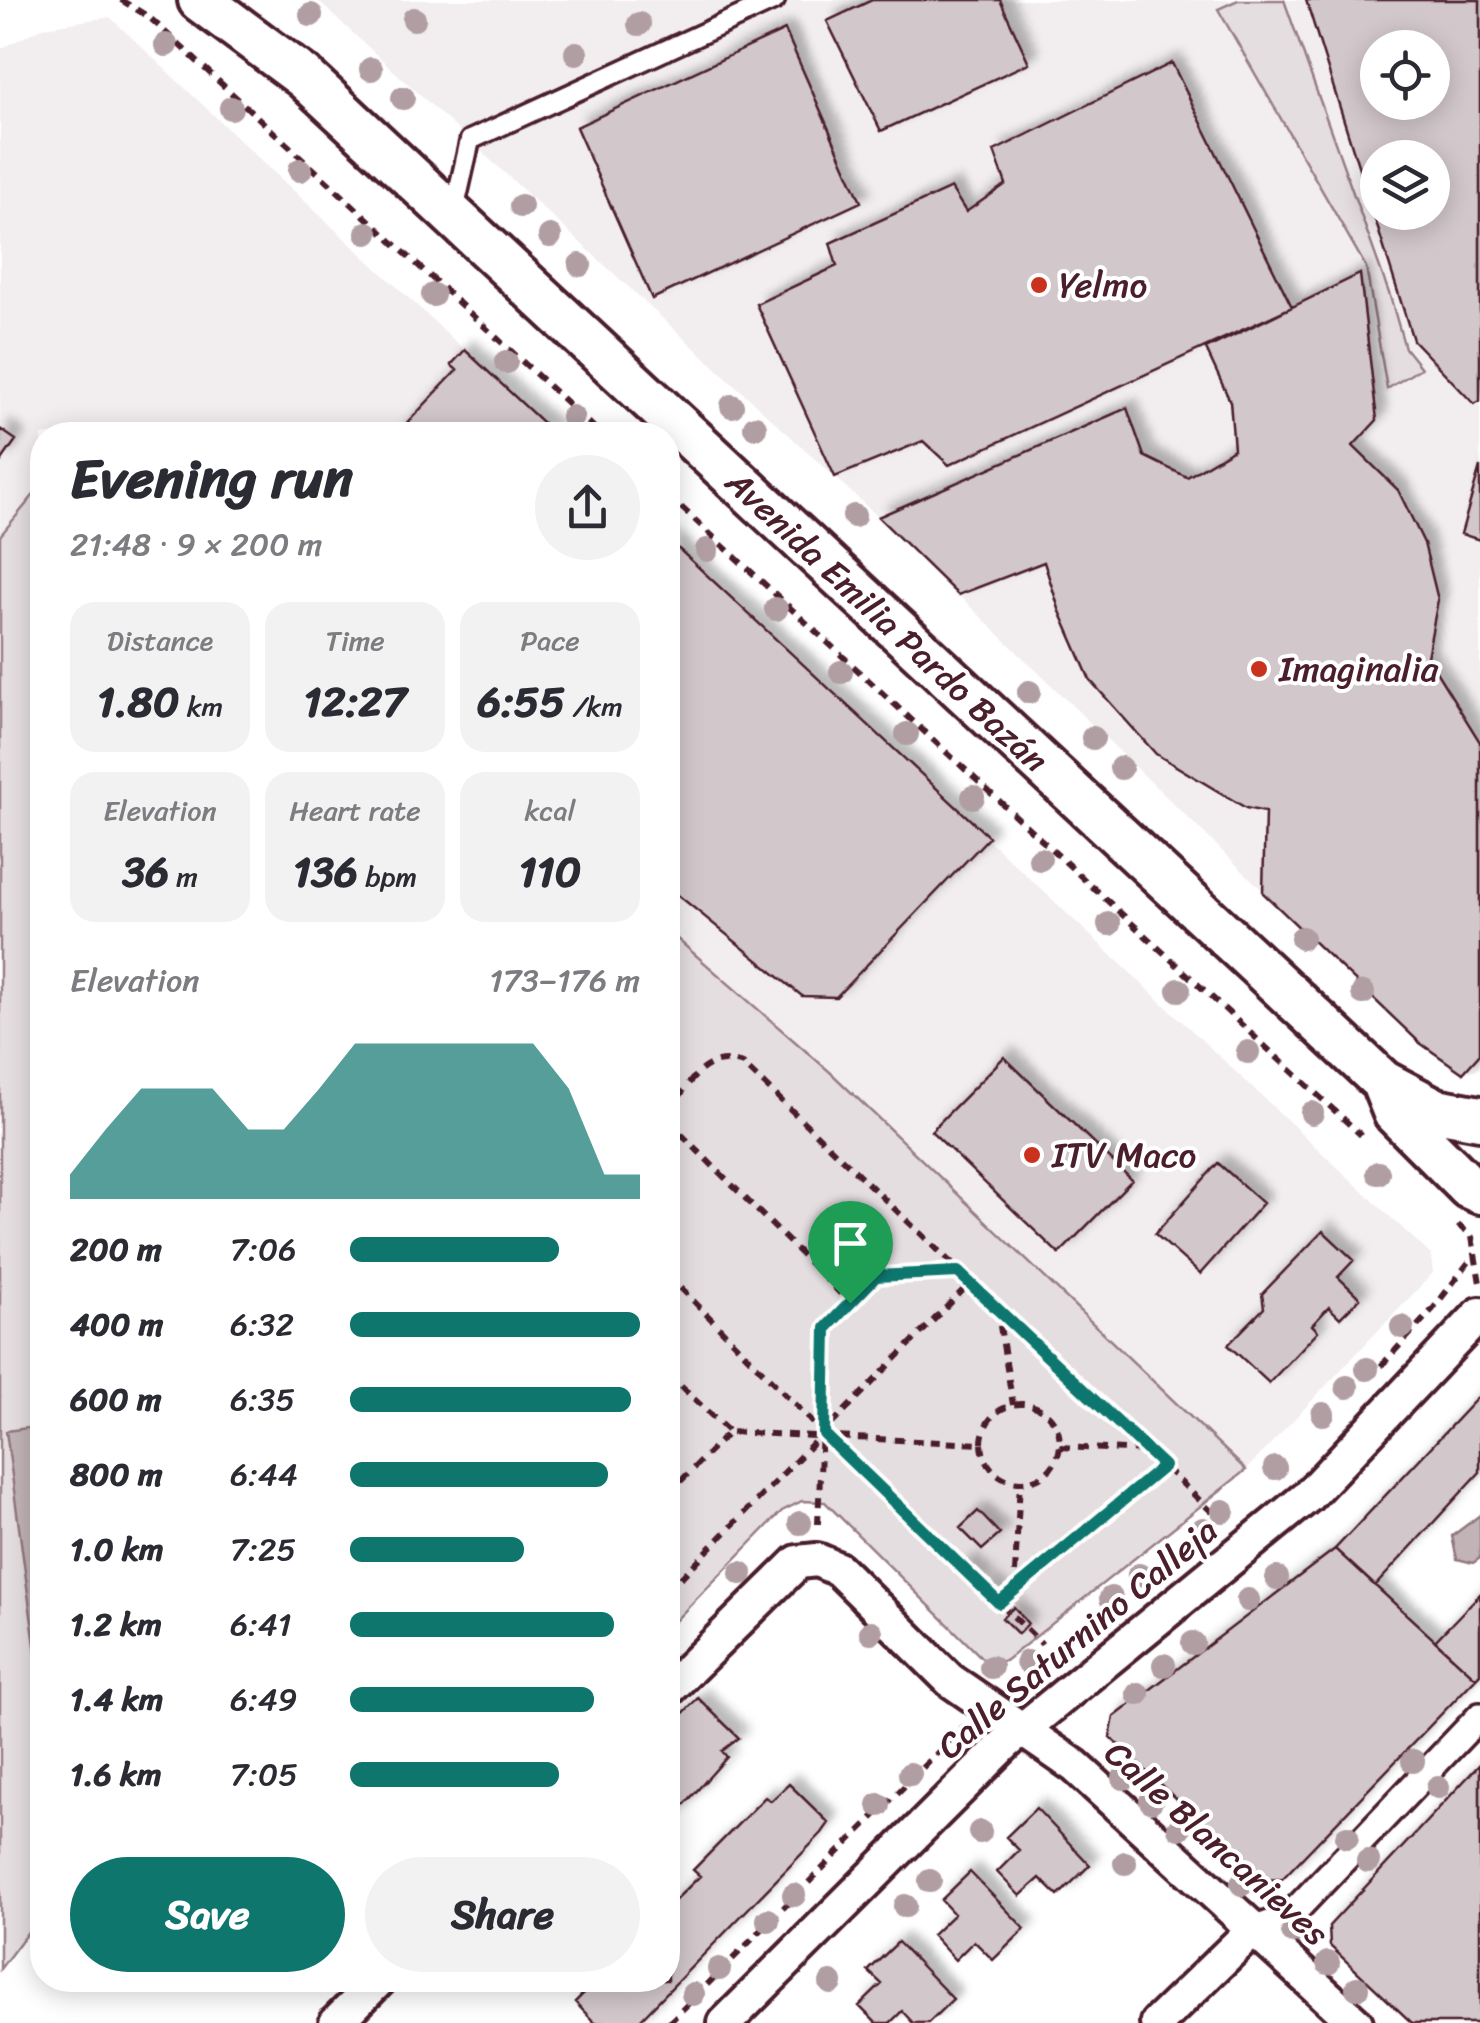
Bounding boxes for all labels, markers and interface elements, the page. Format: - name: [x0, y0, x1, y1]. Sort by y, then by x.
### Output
- map controls: [1360, 30, 1450, 230]
- button: locate: [1360, 30, 1450, 120]
- button: layers: [1360, 140, 1450, 230]
- place label: Yelmo: [1059, 254, 1147, 316]
- marker: Yelmo: [1028, 274, 1050, 296]
- text: Evening run: [70, 430, 353, 527]
- street label: Avenida Emilia Pardo Bazán: [710, 453, 1063, 789]
- button: share: [535, 455, 640, 560]
- text: 21:48 · 9 × 200 m: [70, 516, 322, 573]
- text: Distance: [107, 616, 213, 665]
- text: Time: [325, 616, 385, 665]
- text: Pace: [520, 616, 580, 665]
- place label: Imaginalia: [1278, 638, 1439, 700]
- marker: Imaginalia: [1248, 658, 1270, 680]
- text: 1.80: [97, 665, 179, 739]
- text: 12:27: [303, 665, 407, 739]
- text: 6:55: [477, 665, 565, 739]
- text: km: [179, 682, 223, 731]
- text: /km: [565, 682, 623, 731]
- text: Elevation: [103, 786, 217, 835]
- text: Heart rate: [289, 786, 421, 835]
- text: kcal: [525, 786, 575, 835]
- text: 36: [122, 835, 169, 909]
- text: 136: [293, 835, 358, 909]
- text: 110: [519, 835, 581, 909]
- text: m: [169, 852, 198, 901]
- text: bpm: [358, 852, 417, 901]
- text: Elevation: [70, 952, 200, 1009]
- text: 173–176 m: [489, 952, 640, 1009]
- place label: ITV Maco: [1051, 1124, 1196, 1186]
- marker: ITV Maco: [1021, 1144, 1043, 1166]
- pin: [808, 1201, 893, 1304]
- icon: arrive: [823, 1216, 878, 1271]
- text: 200 m: [70, 1221, 162, 1278]
- text: 7:06: [230, 1221, 296, 1278]
- text: 400 m: [70, 1296, 163, 1353]
- text: 6:32: [230, 1296, 294, 1353]
- text: 600 m: [70, 1371, 162, 1428]
- text: 6:35: [230, 1371, 295, 1428]
- text: 800 m: [70, 1446, 163, 1503]
- text: 6:44: [230, 1446, 298, 1503]
- street label: Calle Saturnino Calleja: [922, 1501, 1232, 1775]
- text: 1.0 km: [70, 1521, 164, 1578]
- text: 7:25: [230, 1521, 296, 1578]
- text: 1.2 km: [70, 1596, 162, 1653]
- text: 6:41: [230, 1596, 292, 1653]
- text: 1.4 km: [70, 1671, 163, 1728]
- text: 6:49: [230, 1671, 298, 1728]
- street label: Calle Blancanieves: [1090, 1724, 1344, 1962]
- text: 1.6 km: [70, 1746, 161, 1803]
- text: 7:05: [230, 1746, 298, 1803]
- button: Save: [70, 1857, 345, 1972]
- button: Share: [365, 1857, 640, 1972]

